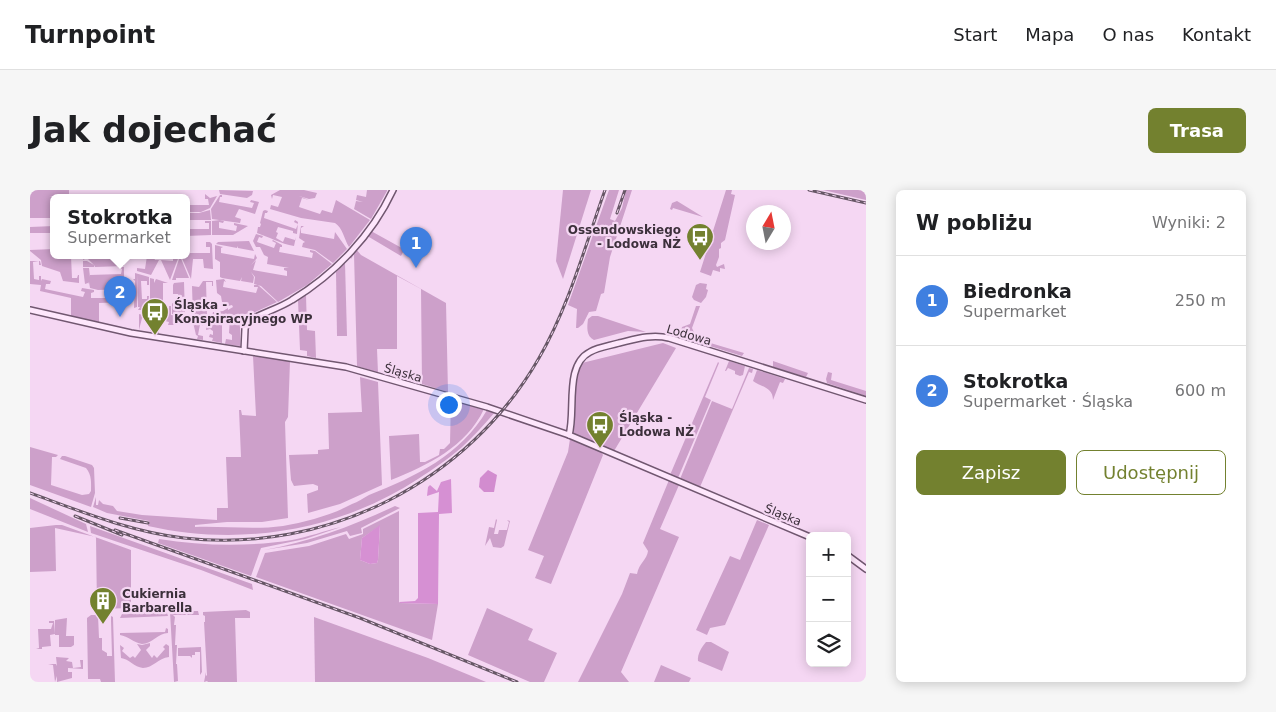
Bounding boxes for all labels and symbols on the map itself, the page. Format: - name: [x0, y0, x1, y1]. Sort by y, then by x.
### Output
- north arrow: [746, 205, 791, 250]
- bus stop icon: Ossendowskiego - Lodowa NŻ: [685, 222, 715, 261]
- place label: Ossendowskiego - Lodowa NŻ: [568, 223, 681, 251]
- pin: 1: [400, 227, 432, 268]
- pin: 2: [104, 276, 136, 317]
- bus stop icon: Śląska - Konspiracyjnego WP: [140, 297, 170, 336]
- place label: Śląska - Konspiracyjnego WP: [174, 297, 313, 326]
- street label: Lodowa: [665, 322, 713, 348]
- street label: Śląska: [382, 360, 424, 385]
- your location: [436, 392, 462, 418]
- bus stop icon: Śląska - Lodowa NŻ: [585, 410, 615, 449]
- place label: Śląska - Lodowa NŻ: [619, 410, 694, 439]
- street label: Śląska: [762, 500, 804, 529]
- building icon: Cukiernia Barbarella: [88, 586, 118, 625]
- place label: Cukiernia Barbarella: [122, 587, 192, 615]

